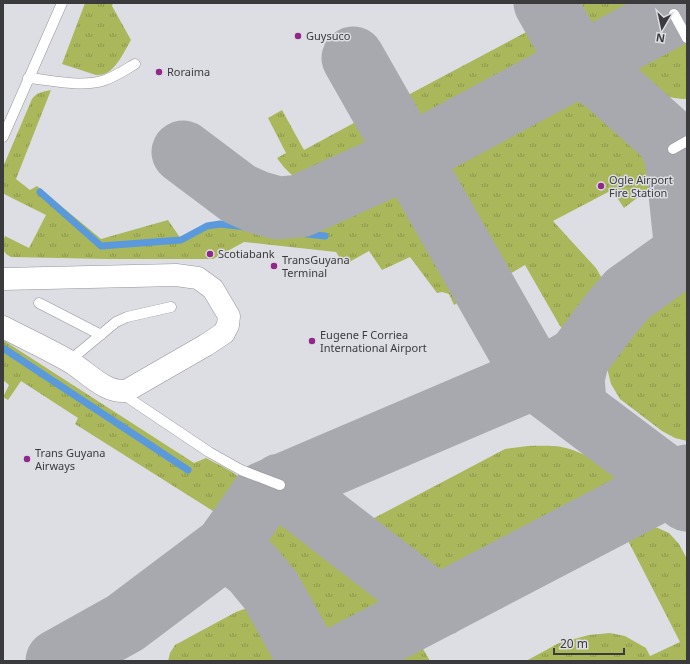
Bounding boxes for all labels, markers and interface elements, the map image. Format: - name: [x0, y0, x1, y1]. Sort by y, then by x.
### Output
- north arrow: [642, 8, 682, 48]
- place label: Guysuco: [306, 28, 351, 43]
- text: N: [655, 30, 666, 46]
- marker: Guysuco: [293, 31, 303, 41]
- place label: Roraima: [167, 64, 210, 79]
- marker: Roraima: [154, 67, 164, 77]
- place label: Ogle Airport Fire Station: [609, 172, 673, 200]
- marker: Ogle Airport Fire Station: [596, 181, 606, 191]
- place label: Scotiabank: [218, 246, 275, 261]
- marker: Scotiabank: [205, 249, 215, 259]
- place label: TransGuyana Terminal: [282, 252, 350, 280]
- marker: TransGuyana Terminal: [269, 261, 279, 271]
- place label: Eugene F Corriea International Airport: [320, 327, 427, 355]
- marker: Eugene F Corriea International Airport: [307, 336, 317, 346]
- place label: Trans Guyana Airways: [35, 445, 106, 473]
- marker: Trans Guyana Airways: [22, 454, 32, 464]
- scale bar: [554, 630, 624, 656]
- text: 20 m: [560, 635, 588, 652]

